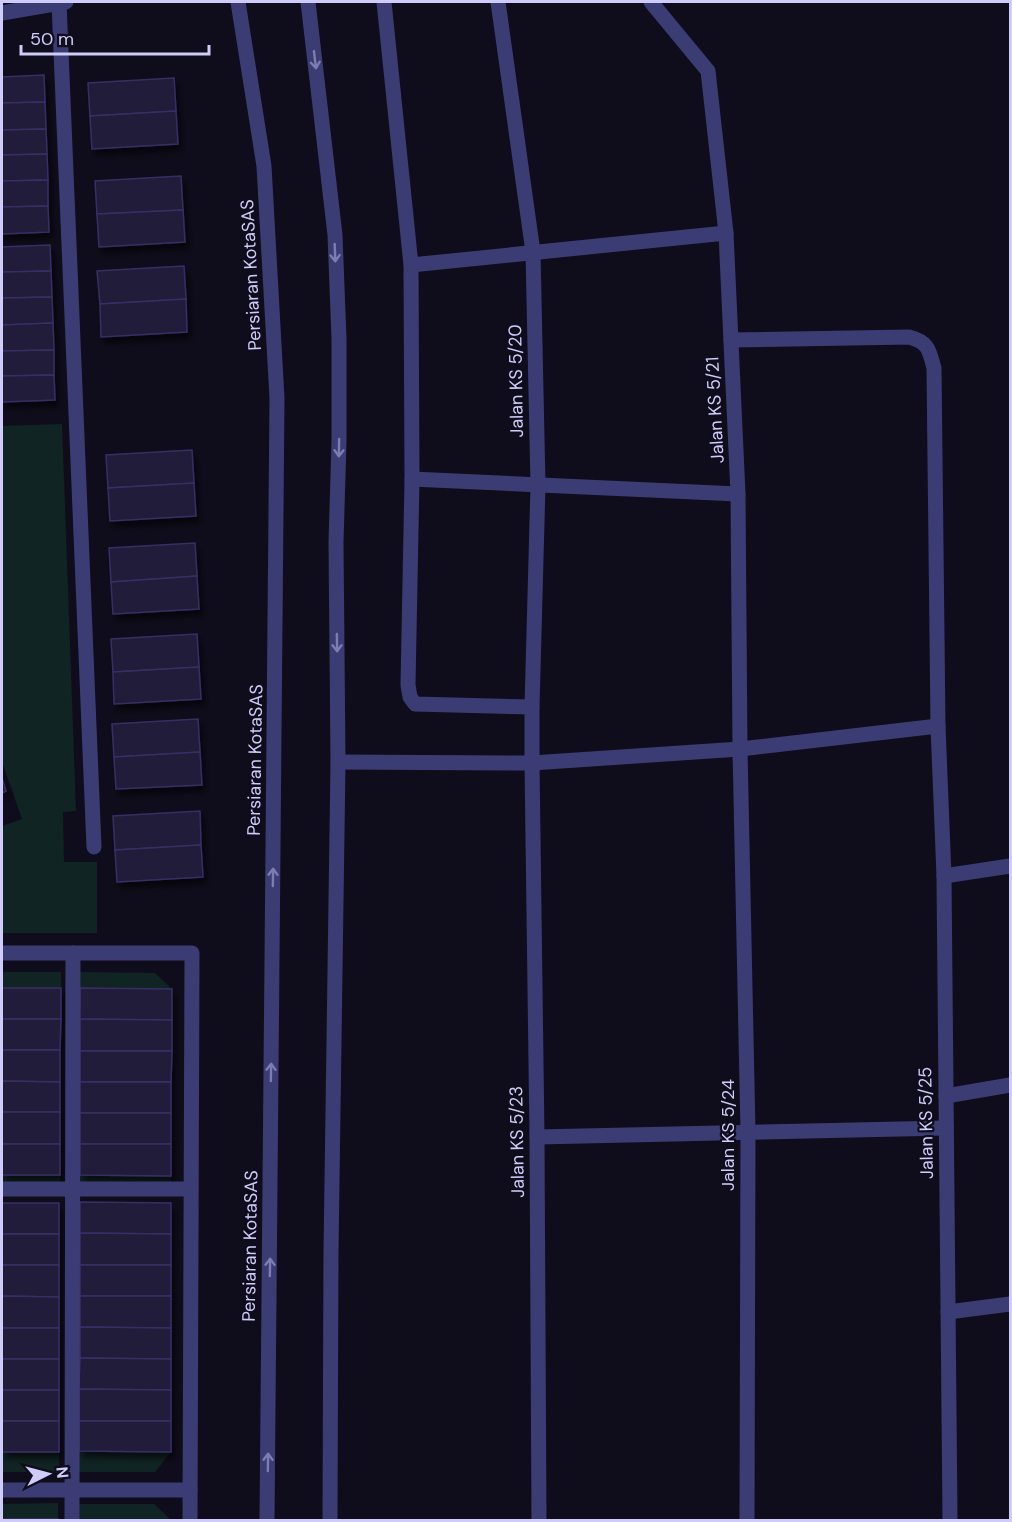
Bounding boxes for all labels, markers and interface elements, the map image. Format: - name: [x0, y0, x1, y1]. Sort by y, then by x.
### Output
- scale bar: [21, 18, 208, 56]
- text: 50 m: [30, 27, 74, 51]
- one-way arrow: [310, 49, 321, 69]
- street label: Persiaran KotaSAS: [235, 199, 267, 351]
- one-way arrow: [330, 243, 341, 263]
- street label: Jalan KS 5/20: [503, 324, 529, 438]
- street label: Jalan KS 5/21: [700, 356, 730, 464]
- one-way arrow: [333, 438, 345, 458]
- one-way arrow: [331, 633, 343, 653]
- street label: Persiaran KotaSAS: [242, 684, 268, 836]
- one-way arrow: [267, 868, 279, 888]
- one-way arrow: [265, 1063, 277, 1083]
- street label: Jalan KS 5/25: [913, 1067, 939, 1179]
- street label: Jalan KS 5/24: [716, 1079, 740, 1191]
- street label: Jalan KS 5/23: [504, 1086, 530, 1198]
- street label: Persiaran KotaSAS: [237, 1170, 263, 1322]
- one-way arrow: [264, 1258, 276, 1278]
- north arrow: [18, 1444, 78, 1504]
- one-way arrow: [262, 1453, 274, 1473]
- text: N: [51, 1466, 73, 1479]

